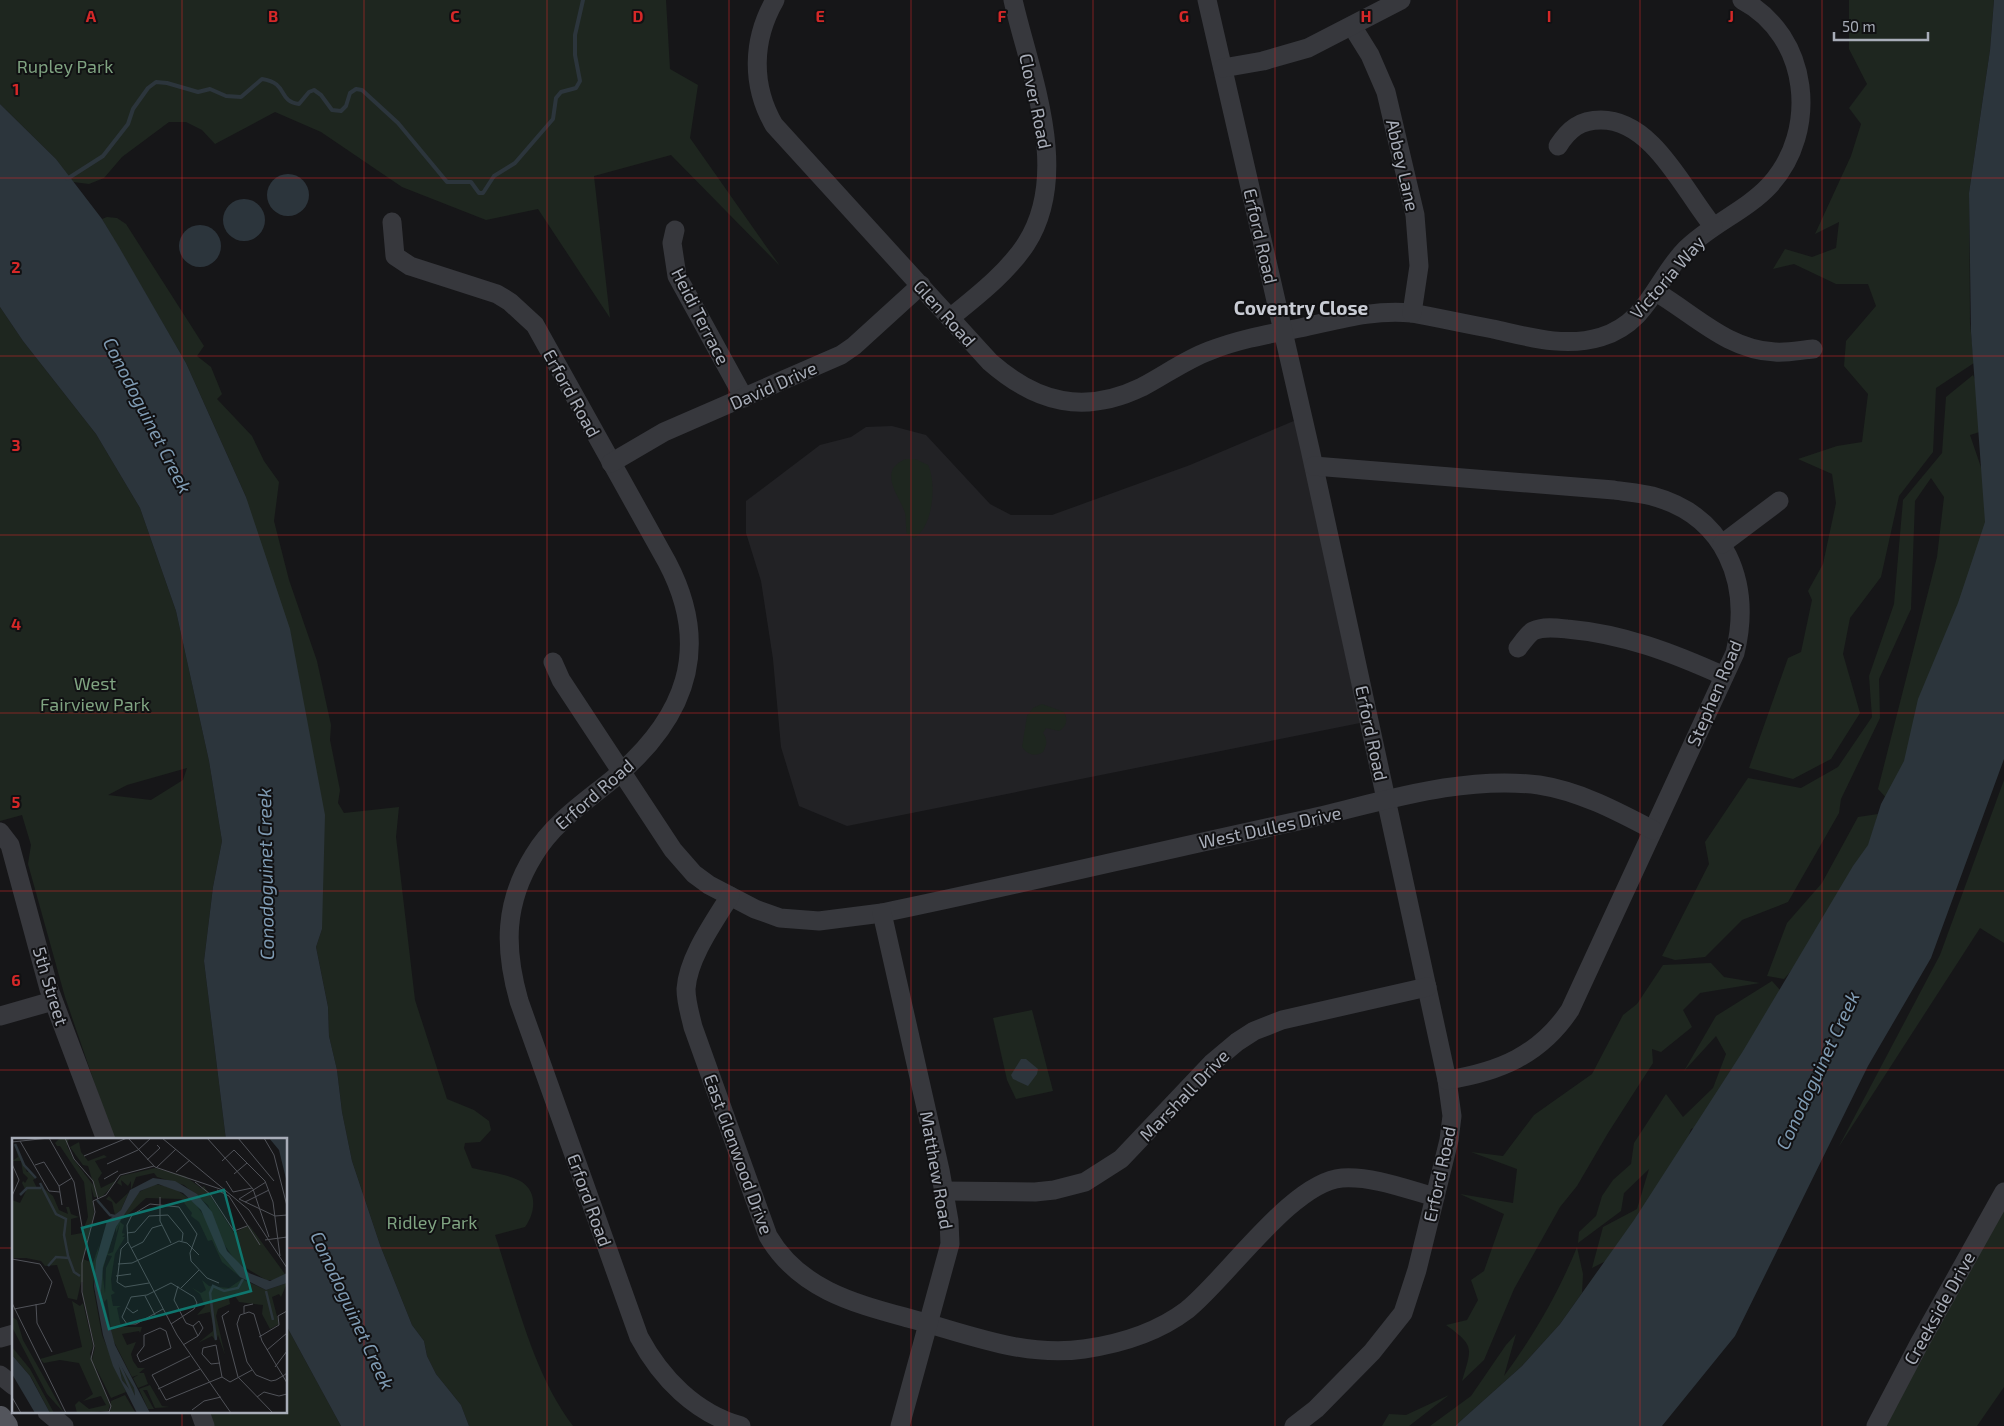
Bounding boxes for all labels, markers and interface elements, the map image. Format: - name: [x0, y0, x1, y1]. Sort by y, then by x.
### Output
- text: A: [86, 6, 97, 25]
- text: B: [268, 6, 278, 25]
- text: C: [450, 6, 460, 25]
- text: D: [633, 6, 644, 25]
- text: E: [815, 6, 825, 25]
- text: F: [998, 6, 1007, 25]
- text: G: [1179, 6, 1189, 25]
- text: H: [1360, 6, 1372, 25]
- text: I: [1547, 6, 1551, 25]
- text: J: [1728, 6, 1734, 25]
- scale bar: [1834, 10, 1928, 42]
- text: 50 m: [1842, 17, 1876, 35]
- street label: Clover Road: [1015, 51, 1057, 151]
- park label: Rupley Park: [17, 55, 113, 77]
- text: 1: [13, 79, 19, 98]
- street label: Abbey Lane: [1382, 117, 1424, 213]
- street label: Erford Road: [1239, 186, 1283, 286]
- street label: Victoria Way: [1625, 231, 1709, 323]
- text: 2: [11, 257, 21, 276]
- street label: Heidi Terrace: [667, 264, 735, 368]
- street label: Glen Road: [909, 275, 981, 351]
- district label: Coventry Close: [1234, 296, 1369, 320]
- water label: Conodoguinet Creek: [99, 333, 197, 497]
- street label: Erford Road: [539, 345, 605, 441]
- street label: David Drive: [726, 356, 820, 414]
- text: 3: [11, 435, 21, 454]
- text: 4: [11, 614, 21, 633]
- street label: Stephen Road: [1682, 637, 1746, 749]
- park label: West Fairview Park: [40, 672, 150, 715]
- street label: Erford Road: [1351, 683, 1393, 783]
- street label: Erford Road: [550, 754, 638, 834]
- water label: Conodoguinet Creek: [252, 788, 278, 960]
- text: 5: [12, 792, 21, 811]
- street label: West Dulles Drive: [1197, 801, 1343, 853]
- street label: 5th Street: [29, 944, 73, 1028]
- text: 6: [11, 970, 21, 989]
- water label: Conodoguinet Creek: [1770, 987, 1864, 1153]
- street label: Marshall Drive: [1135, 1044, 1233, 1146]
- street label: East Glenwood Drive: [700, 1071, 778, 1237]
- street label: Matthew Road: [916, 1109, 958, 1231]
- street label: Erford Road: [1418, 1124, 1460, 1224]
- inset map: [12, 1138, 288, 1414]
- street label: Erford Road: [563, 1151, 617, 1249]
- park label: Ridley Park: [387, 1211, 477, 1233]
- water label: Conodoguinet Creek: [306, 1227, 400, 1393]
- street label: Creekside Drive: [1899, 1248, 1979, 1368]

